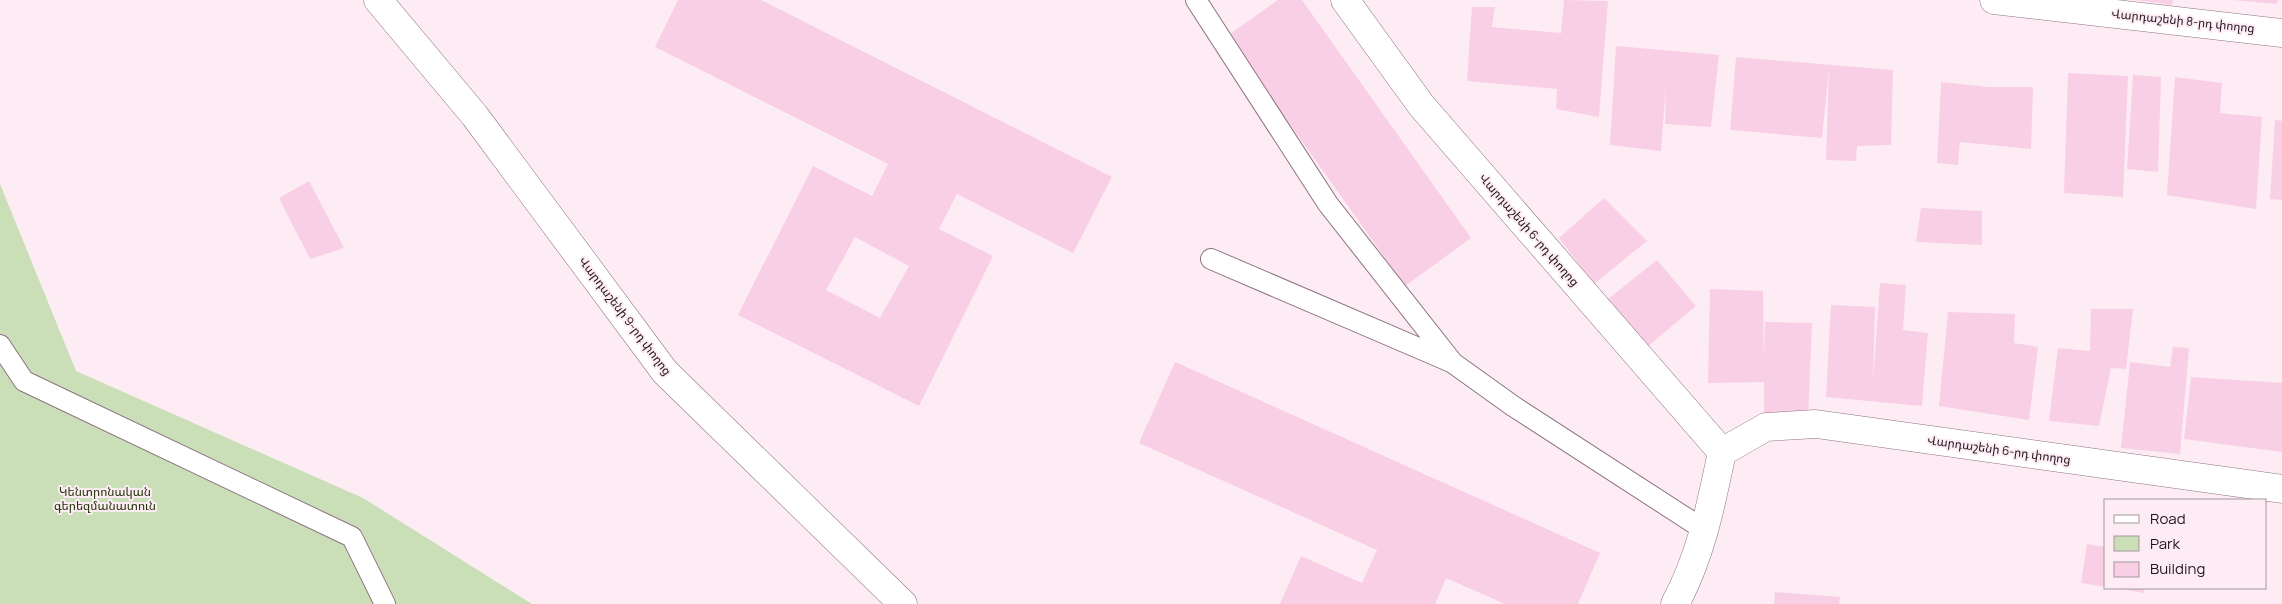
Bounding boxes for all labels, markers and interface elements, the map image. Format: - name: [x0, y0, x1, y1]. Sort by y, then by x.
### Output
- street label: Վարդաշենի 8-րդ փողոց: [2111, 5, 2256, 36]
- street label: Վարդաշենի 6-րդ փողոց: [1476, 170, 1583, 290]
- street label: Վարդաշենի 9-րդ փողոց: [575, 253, 676, 379]
- street label: Վարդաշենի 6-րդ փողոց: [1926, 431, 2072, 468]
- park label: Կենտրոնական գերեզմանատուն: [54, 483, 156, 514]
- legend: [2104, 499, 2267, 589]
- text: Road: [2150, 508, 2186, 529]
- text: Park: [2150, 533, 2180, 554]
- text: Building: [2150, 558, 2205, 579]

